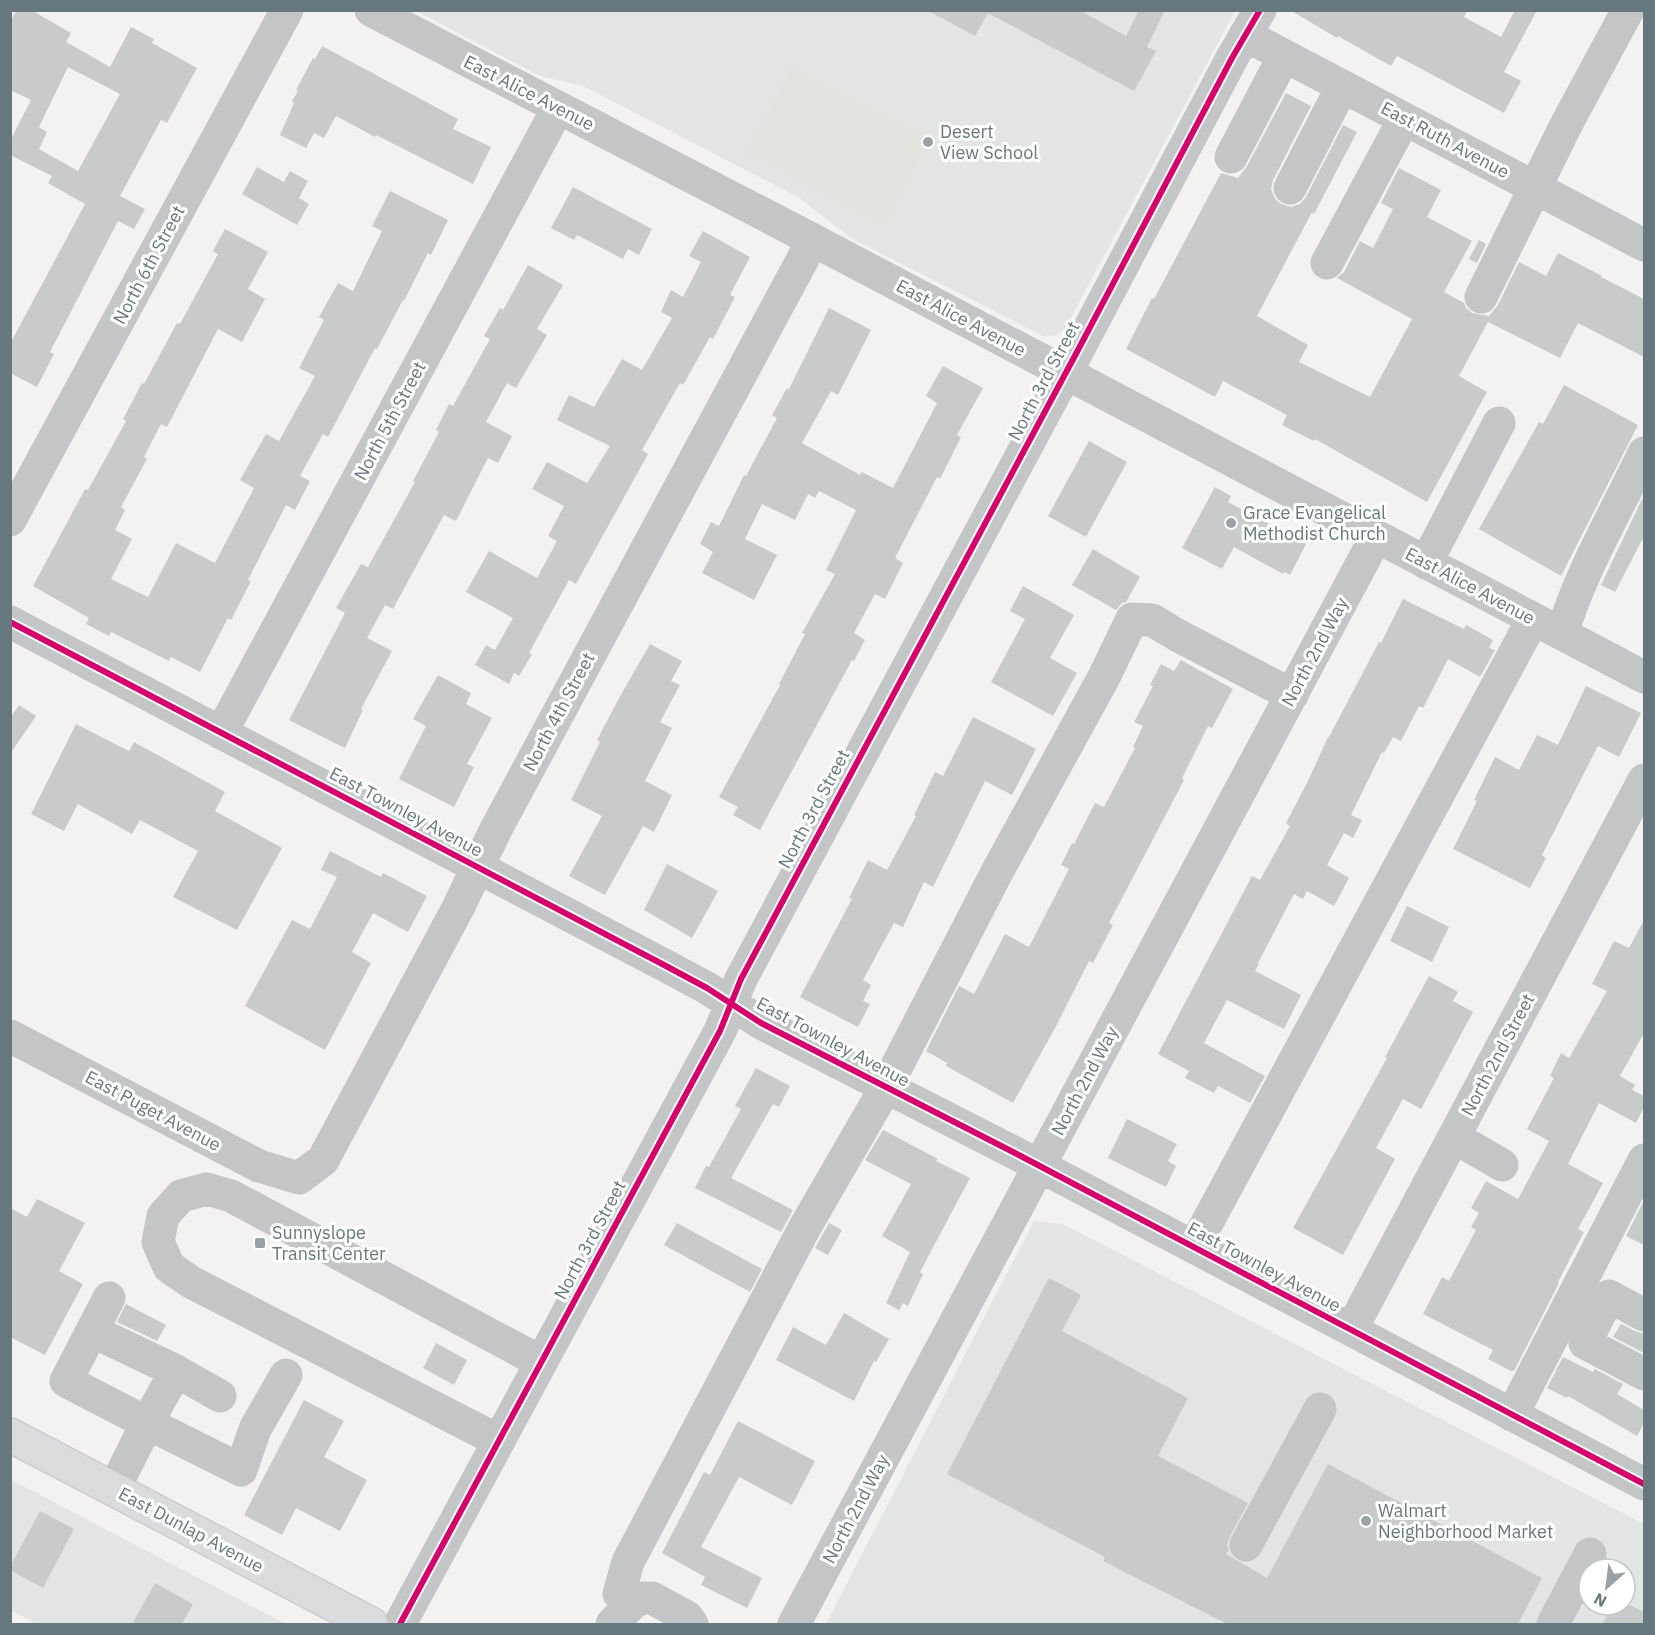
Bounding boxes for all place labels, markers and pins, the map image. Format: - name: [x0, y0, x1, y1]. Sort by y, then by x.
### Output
- place label: Desert View School: [940, 120, 1038, 164]
- marker: Desert View School: [921, 135, 935, 149]
- place label: Grace Evangelical Methodist Church: [1243, 501, 1386, 545]
- marker: Grace Evangelical Methodist Church: [1224, 516, 1238, 530]
- place label: Sunnyslope Transit Center: [272, 1221, 386, 1265]
- marker: Sunnyslope Transit Center: [253, 1236, 267, 1250]
- place label: Walmart Neighborhood Market: [1378, 1499, 1553, 1543]
- marker: Walmart Neighborhood Market: [1359, 1514, 1373, 1528]

